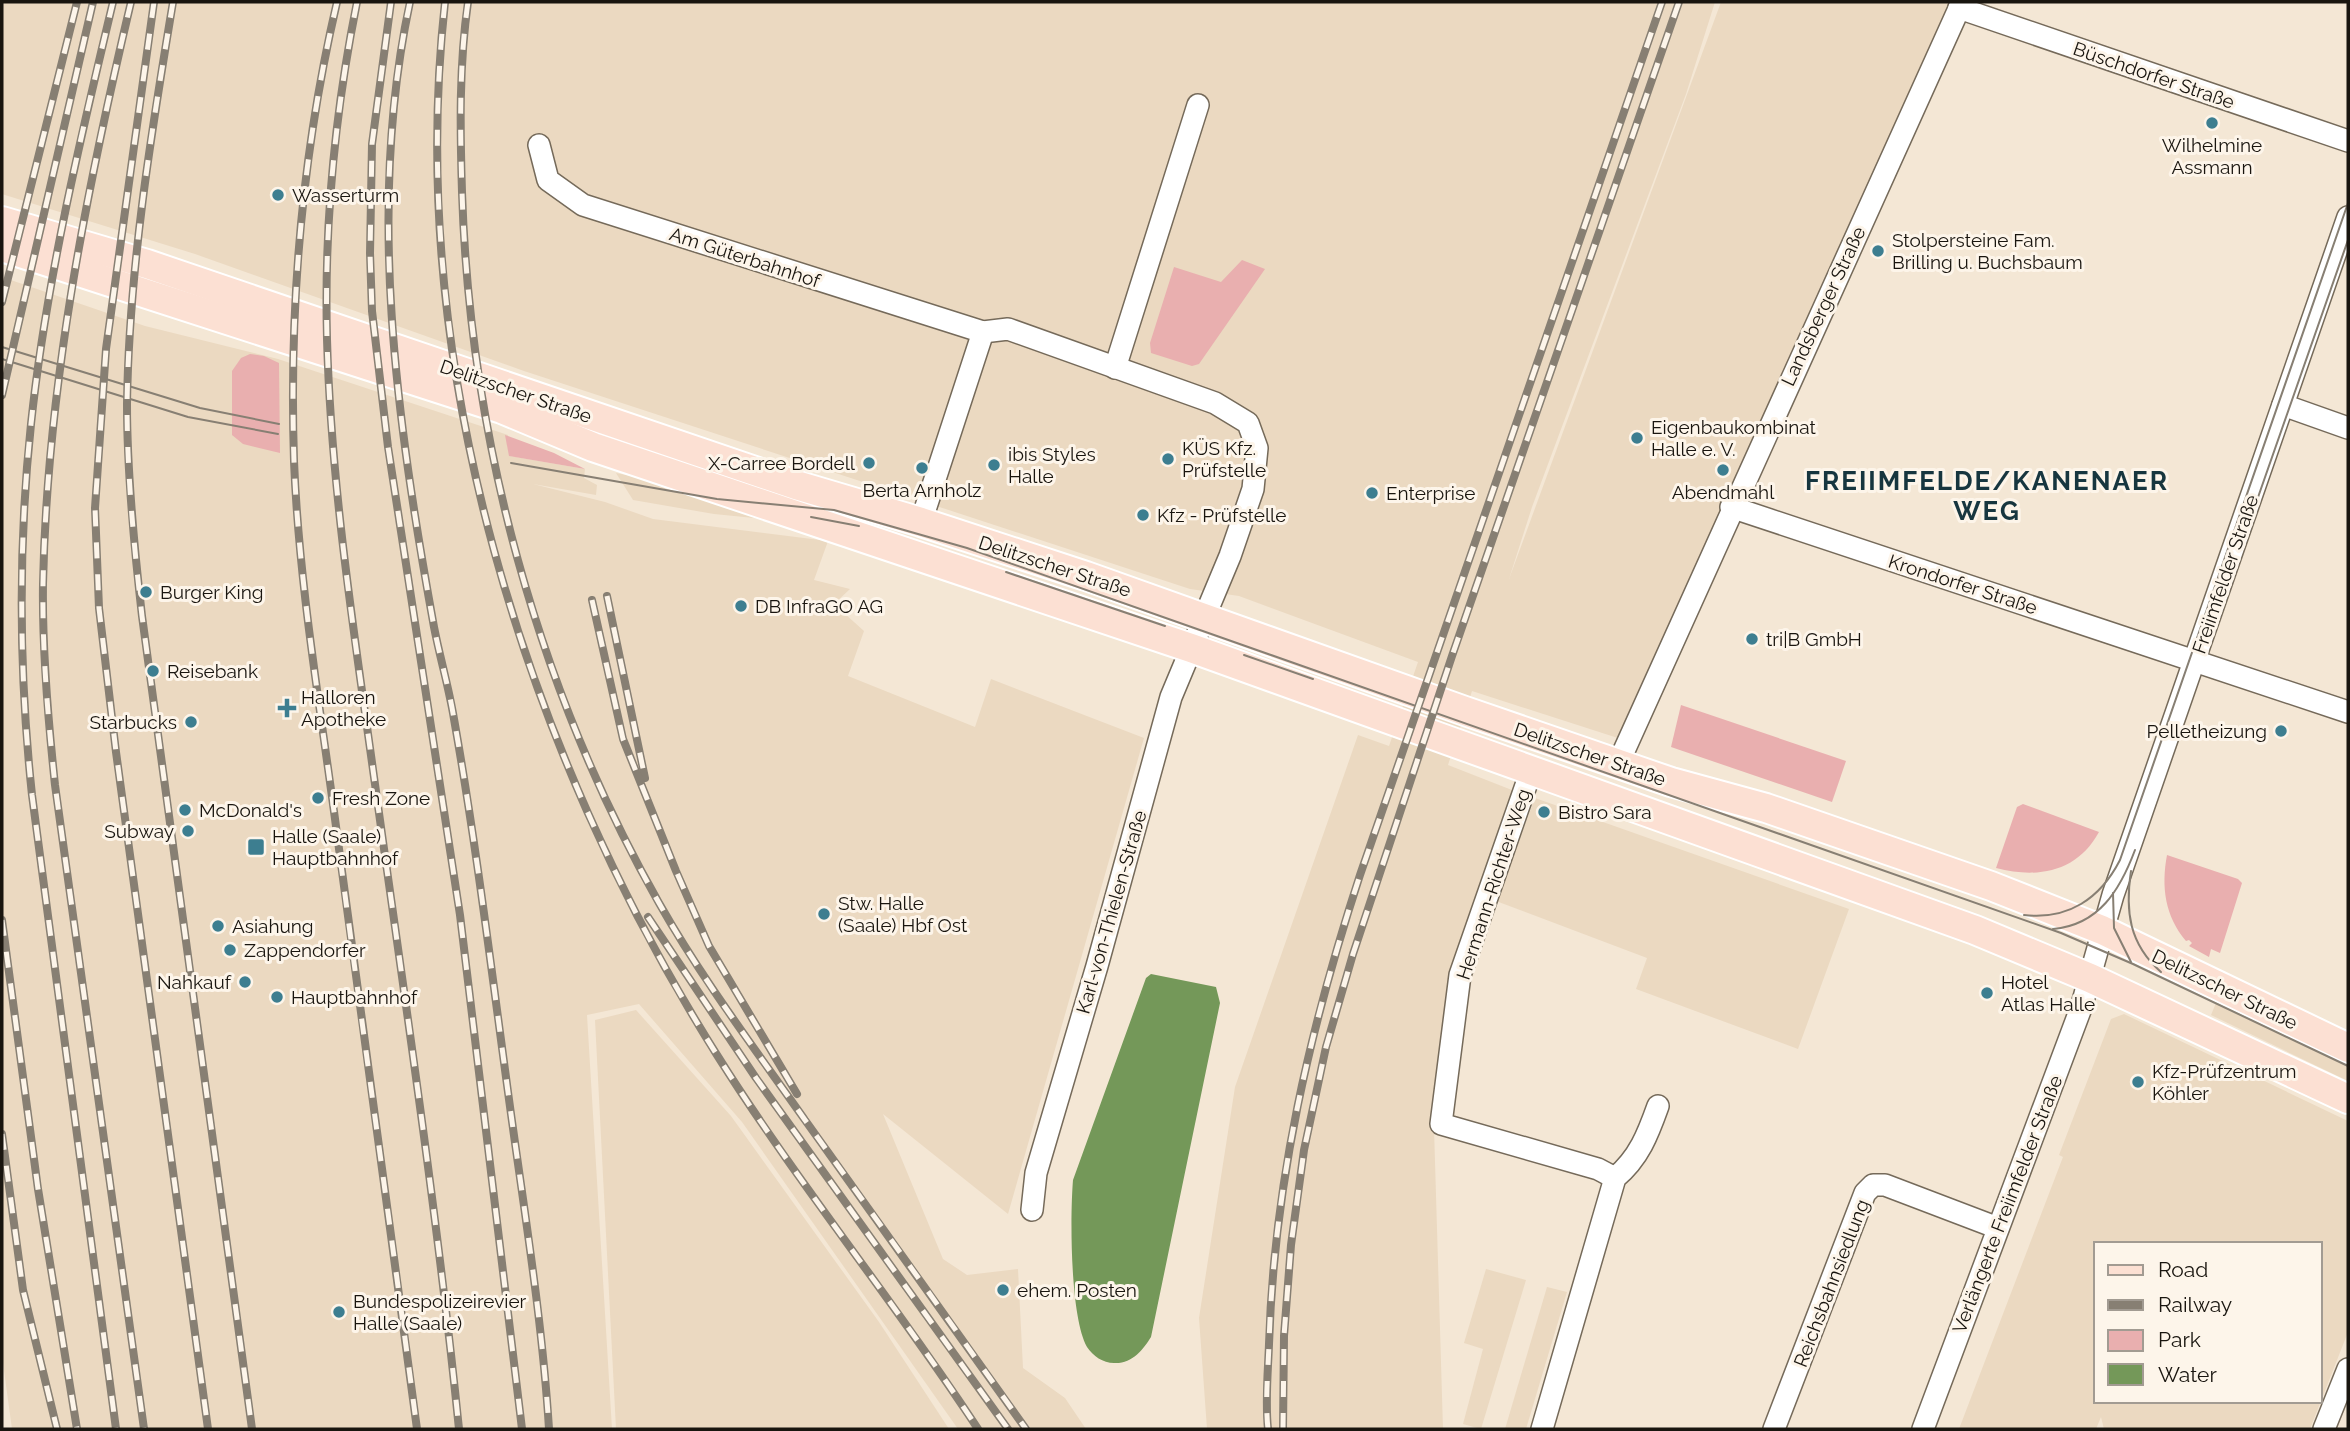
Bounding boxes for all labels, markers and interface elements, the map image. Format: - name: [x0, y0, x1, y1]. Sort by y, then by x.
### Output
- street label: Büschdorfer Straße: [2071, 37, 2237, 113]
- marker: Wilhelmine Assmann: [2204, 115, 2220, 131]
- place label: Wilhelmine Assmann: [2162, 134, 2262, 178]
- place label: Wasserturm: [292, 184, 399, 206]
- marker: Wasserturm: [270, 187, 286, 203]
- street label: Am Güterbahnhof: [667, 222, 824, 292]
- street label: Landsberger Straße: [1776, 223, 1870, 389]
- place label: Stolpersteine Fam. Brilling u. Buchsbaum: [1892, 229, 2083, 273]
- marker: Stolpersteine Fam. Brilling u. Buchsbaum: [1870, 243, 1886, 259]
- street label: Delitzscher Straße: [437, 355, 595, 427]
- place label: Eigenbaukombinat Halle e. V.: [1651, 416, 1817, 460]
- marker: Eigenbaukombinat Halle e. V.: [1629, 430, 1645, 446]
- place label: KÜS Kfz. Prüfstelle: [1182, 437, 1266, 481]
- place label: ibis Styles Halle: [1008, 443, 1096, 487]
- marker: KÜS Kfz. Prüfstelle: [1160, 451, 1176, 467]
- place label: X-Carree Bordell: [708, 452, 856, 474]
- marker: X-Carree Bordell: [861, 455, 877, 471]
- marker: ibis Styles Halle: [986, 457, 1002, 473]
- marker: Berta Arnholz: [914, 460, 930, 476]
- marker: Abendmahl: [1715, 462, 1731, 478]
- district label: FREIIMFELDE/KANENAER WEG: [1805, 466, 2169, 526]
- place label: Berta Arnholz: [863, 479, 981, 501]
- place label: Abendmahl: [1672, 481, 1775, 503]
- place label: Enterprise: [1386, 482, 1475, 504]
- marker: Enterprise: [1364, 485, 1380, 501]
- street label: Freiimfelder Straße: [2188, 492, 2262, 656]
- place label: Kfz - Prüfstelle: [1157, 504, 1286, 526]
- marker: Kfz - Prüfstelle: [1135, 507, 1151, 523]
- street label: Delitzscher Straße: [976, 531, 1134, 601]
- street label: Krondorfer Straße: [1886, 550, 2040, 618]
- place label: Burger King: [160, 581, 264, 603]
- marker: Burger King: [138, 584, 154, 600]
- place label: DB InfraGO AG: [755, 595, 883, 617]
- marker: DB InfraGO AG: [733, 598, 749, 614]
- place label: tri|B GmbH: [1766, 628, 1862, 650]
- marker: tri|B GmbH: [1744, 631, 1760, 647]
- place label: Reisebank: [167, 660, 258, 682]
- marker: Reisebank: [145, 663, 161, 679]
- place label: Halloren Apotheke: [301, 686, 386, 730]
- marker: Halloren Apotheke: [279, 700, 295, 716]
- place label: Starbucks: [90, 711, 177, 733]
- marker: Starbucks: [183, 714, 199, 730]
- street label: Delitzscher Straße: [1511, 718, 1669, 790]
- place label: Pelletheizung: [2147, 720, 2267, 742]
- marker: Pelletheizung: [2273, 723, 2289, 739]
- street label: Hermann-Richter-Weg: [1452, 786, 1534, 982]
- place label: Fresh Zone: [332, 787, 430, 809]
- marker: Fresh Zone: [310, 790, 326, 806]
- place label: McDonald's: [199, 799, 302, 821]
- place label: Bistro Sara: [1558, 801, 1652, 823]
- marker: McDonald's: [177, 802, 193, 818]
- marker: Bistro Sara: [1536, 804, 1552, 820]
- street label: Karl-von-Thielen-Straße: [1071, 808, 1151, 1016]
- place label: Subway: [104, 820, 174, 842]
- marker: Subway: [180, 823, 196, 839]
- place label: Halle (Saale) Hauptbahnhof: [272, 825, 399, 869]
- marker: Halle (Saale) Hauptbahnhof: [246, 837, 266, 857]
- place label: Stw. Halle (Saale) Hbf Ost: [838, 892, 968, 936]
- marker: Stw. Halle (Saale) Hbf Ost: [816, 906, 832, 922]
- place label: Asiahung: [232, 915, 314, 937]
- marker: Asiahung: [210, 918, 226, 934]
- place label: Zappendorfer: [244, 939, 366, 961]
- marker: Zappendorfer: [222, 942, 238, 958]
- street label: Delitzscher Straße: [2149, 944, 2301, 1034]
- place label: Nahkauf: [157, 971, 232, 993]
- place label: Hotel Atlas Halle: [2001, 971, 2095, 1015]
- marker: Nahkauf: [237, 974, 253, 990]
- marker: Hotel Atlas Halle: [1979, 985, 1995, 1001]
- place label: Hauptbahnhof: [291, 986, 418, 1008]
- marker: Hauptbahnhof: [269, 989, 285, 1005]
- place label: Kfz-Prüfzentrum Köhler: [2152, 1060, 2296, 1104]
- street label: Verlängerte Freiimfelder Straße: [1948, 1072, 2066, 1336]
- marker: Kfz-Prüfzentrum Köhler: [2130, 1074, 2146, 1090]
- street label: Reichsbahnsiedlung: [1789, 1196, 1873, 1370]
- legend: [2094, 1242, 2322, 1403]
- text: Road: [2158, 1257, 2208, 1282]
- place label: ehem. Posten: [1017, 1279, 1137, 1301]
- marker: ehem. Posten: [995, 1282, 1011, 1298]
- place label: Bundespolizeirevier Halle (Saale): [353, 1290, 527, 1334]
- text: Railway: [2158, 1292, 2232, 1317]
- marker: Bundespolizeirevier Halle (Saale): [331, 1304, 347, 1320]
- text: Park: [2158, 1327, 2201, 1352]
- text: Water: [2158, 1362, 2217, 1387]

